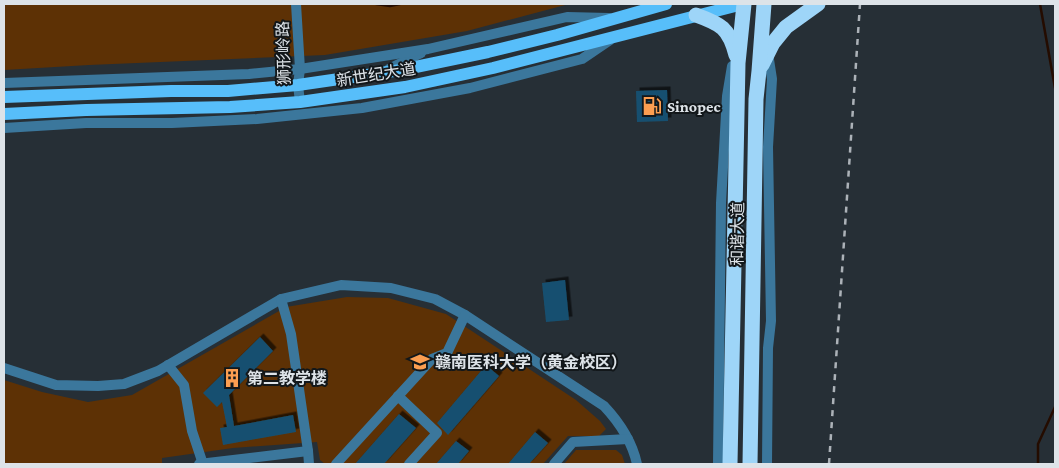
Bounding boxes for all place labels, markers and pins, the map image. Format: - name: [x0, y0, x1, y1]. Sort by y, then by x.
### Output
- fuel station icon: Sinopec: [641, 95, 663, 117]
- place label: Sinopec: [667, 98, 721, 115]
- school or university icon: 赣南医科大学（黄金校区）: [409, 351, 431, 373]
- place label: 赣南医科大学（黄金校区）: [435, 353, 627, 371]
- building icon: 第二教学楼: [221, 367, 243, 389]
- place label: 第二教学楼: [247, 370, 327, 387]

